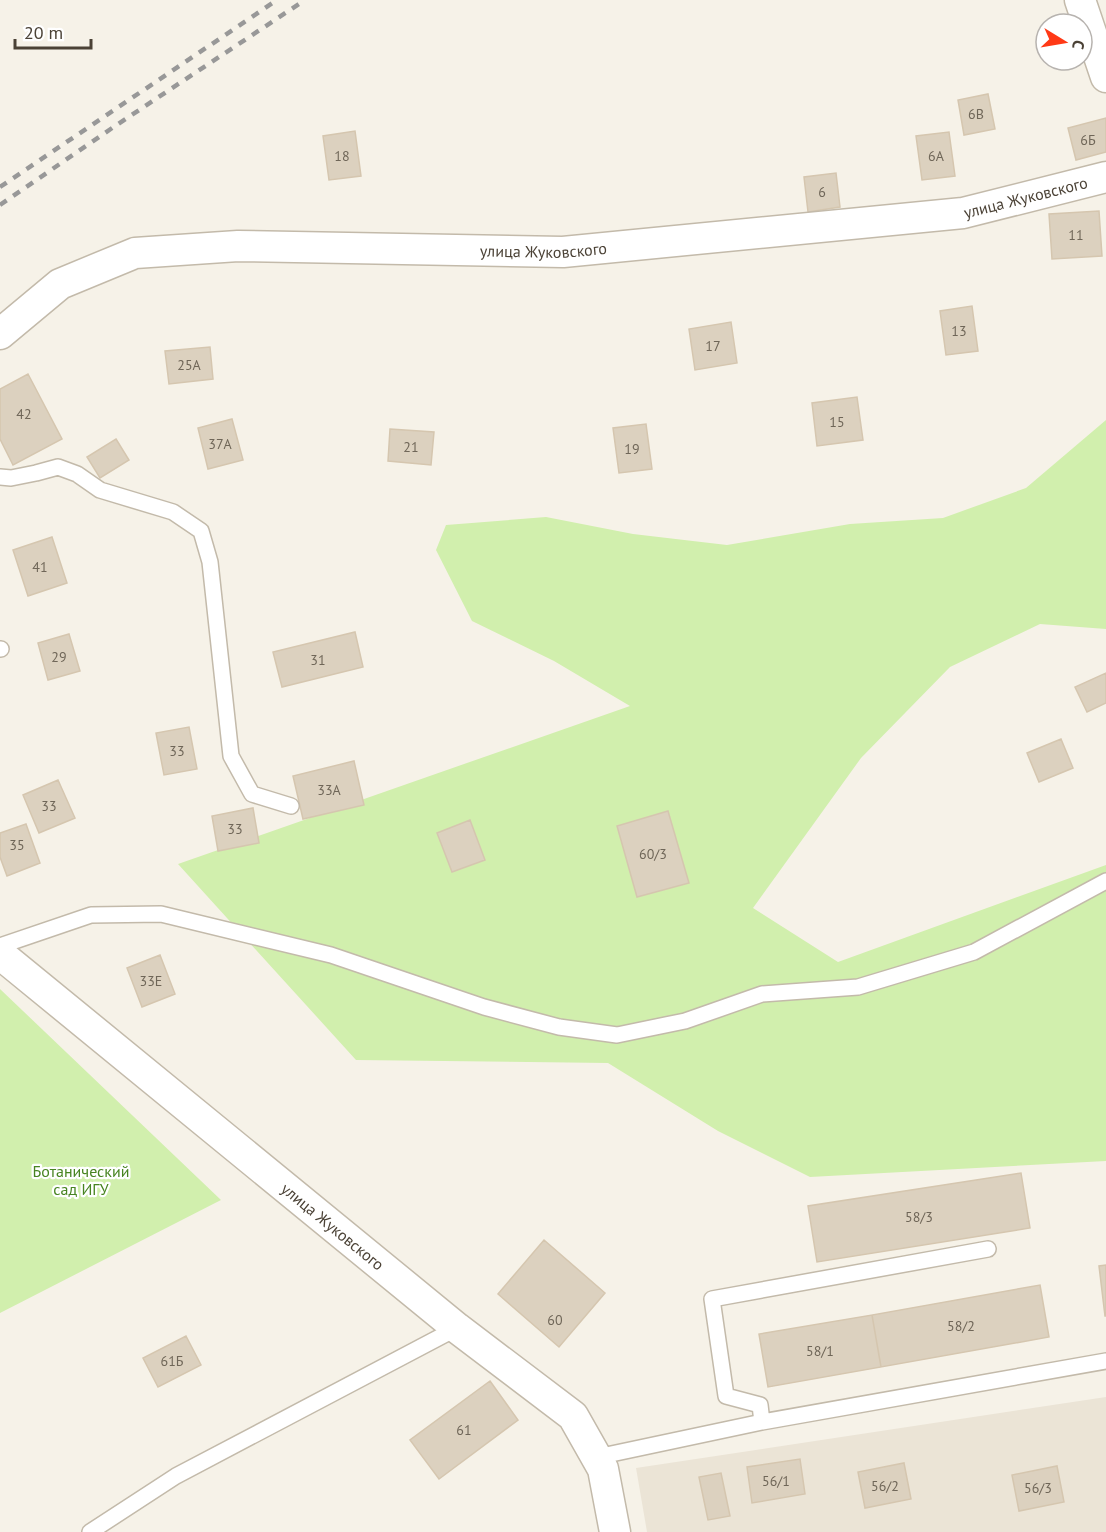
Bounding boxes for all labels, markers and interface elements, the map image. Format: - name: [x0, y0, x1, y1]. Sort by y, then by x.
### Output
- scale bar: [15, 12, 92, 50]
- north arrow: [1034, 12, 1094, 72]
- text: 20 m: [24, 21, 63, 44]
- text: С: [1068, 39, 1089, 51]
- house number: 6В: [968, 105, 984, 123]
- house number: 6Б: [1080, 131, 1096, 149]
- house number: 18: [334, 147, 350, 165]
- house number: 6А: [928, 147, 945, 165]
- street label: улица Жуковского: [962, 172, 1090, 222]
- house number: 6: [818, 183, 826, 201]
- house number: 11: [1068, 226, 1084, 244]
- street label: улица Жуковского: [480, 238, 608, 262]
- house number: 13: [951, 322, 967, 340]
- house number: 17: [705, 337, 721, 355]
- house number: 25А: [177, 356, 202, 374]
- house number: 42: [16, 405, 32, 423]
- house number: 15: [829, 413, 845, 431]
- house number: 37А: [208, 435, 233, 453]
- house number: 21: [403, 438, 419, 456]
- house number: 19: [624, 440, 640, 458]
- house number: 41: [32, 558, 48, 576]
- house number: 29: [51, 648, 67, 666]
- house number: 31: [310, 651, 326, 669]
- house number: 33: [169, 742, 185, 760]
- house number: 33А: [317, 781, 342, 799]
- house number: 33: [41, 797, 57, 815]
- house number: 33: [227, 820, 243, 838]
- house number: 35: [9, 836, 25, 854]
- house number: 60/3: [639, 845, 667, 863]
- house number: 33Е: [140, 972, 162, 990]
- park label: Ботанический сад ИГУ: [33, 1161, 129, 1199]
- street label: улица Жуковского: [277, 1178, 388, 1274]
- house number: 58/3: [905, 1208, 933, 1226]
- house number: 60: [547, 1311, 563, 1329]
- house number: 58/2: [947, 1317, 975, 1335]
- house number: 58/1: [806, 1342, 834, 1360]
- house number: 61Б: [161, 1352, 184, 1370]
- house number: 61: [456, 1421, 472, 1439]
- house number: 56/1: [762, 1472, 790, 1490]
- house number: 56/2: [871, 1477, 899, 1495]
- house number: 56/3: [1024, 1479, 1052, 1497]

